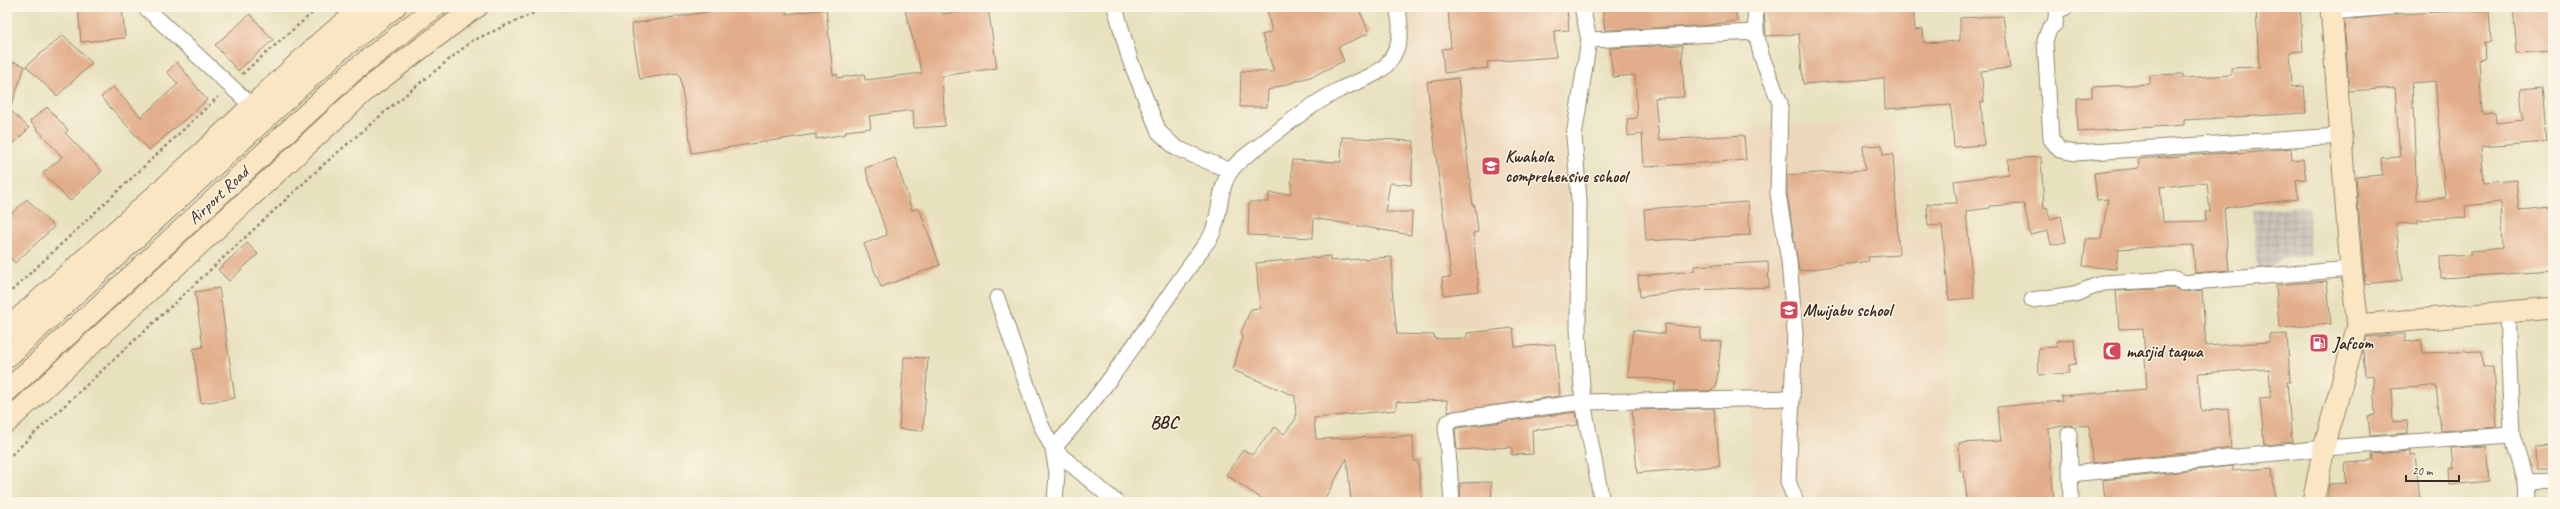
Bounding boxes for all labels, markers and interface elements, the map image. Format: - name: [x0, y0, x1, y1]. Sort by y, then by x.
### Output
- place label: Kwahola comprehensive school: [1505, 146, 1630, 187]
- school or university icon: Kwahola comprehensive school: [1480, 155, 1502, 177]
- street label: Airport Road: [184, 160, 255, 229]
- school or university icon: Mwijabu school: [1778, 299, 1800, 321]
- place label: Mwijabu school: [1803, 300, 1895, 321]
- fuel station icon: Jafcom: [2308, 332, 2330, 354]
- place label: Jafcom: [2332, 333, 2374, 354]
- mosque icon: masjid taqwa: [2101, 340, 2123, 362]
- place label: masjid taqwa: [2126, 341, 2204, 362]
- district label: BBC: [1150, 411, 1181, 433]
- scale bar: [2406, 457, 2459, 483]
- text: 20 m: [2412, 463, 2434, 479]

